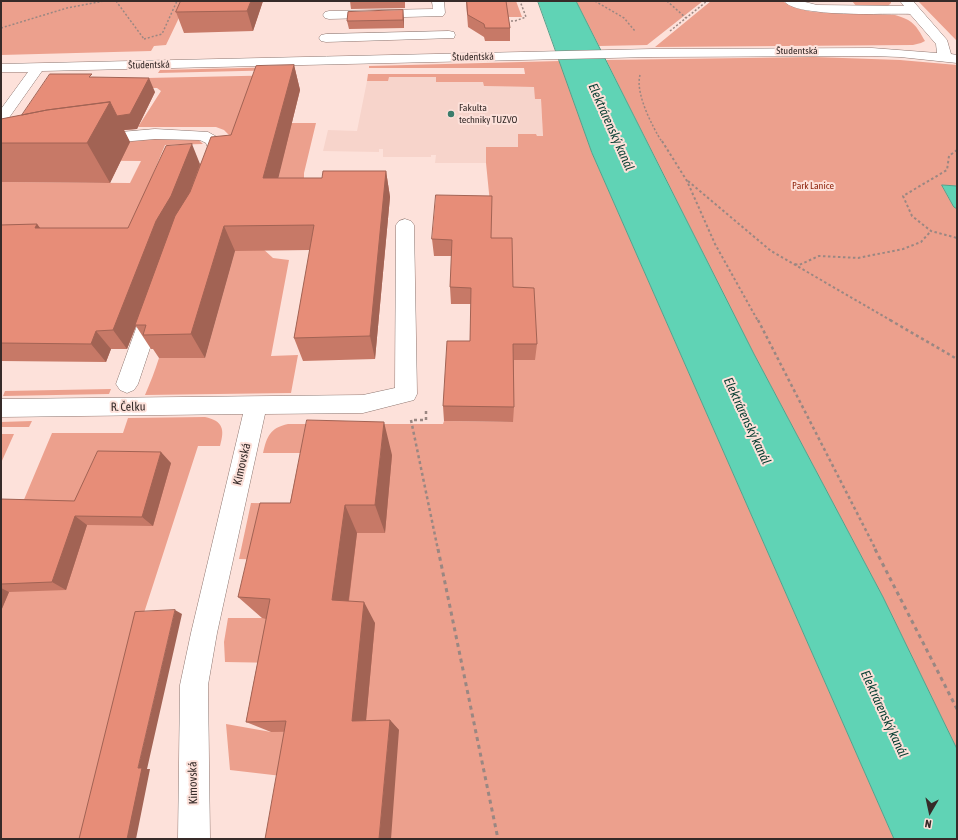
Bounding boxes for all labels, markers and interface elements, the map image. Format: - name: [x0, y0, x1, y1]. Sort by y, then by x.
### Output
- street label: Študentská: [776, 45, 818, 57]
- street label: Študentská: [452, 51, 494, 63]
- street label: Študentská: [128, 59, 170, 71]
- water label: Elektrárenský kanál: [585, 81, 637, 173]
- place label: Fakulta techniky TUZVO: [459, 102, 517, 126]
- marker: Fakulta techniky TUZVO: [446, 109, 456, 119]
- park label: Park Lanice: [792, 180, 834, 192]
- water label: Elektrárenský kanál: [720, 375, 774, 467]
- street label: R. Čelku: [110, 399, 146, 415]
- street label: Kimovská: [230, 442, 254, 486]
- water label: Elektrárenský kanál: [857, 668, 911, 760]
- street label: Kimovská: [185, 761, 201, 805]
- north arrow: [910, 792, 950, 832]
- text: N: [924, 817, 932, 830]

